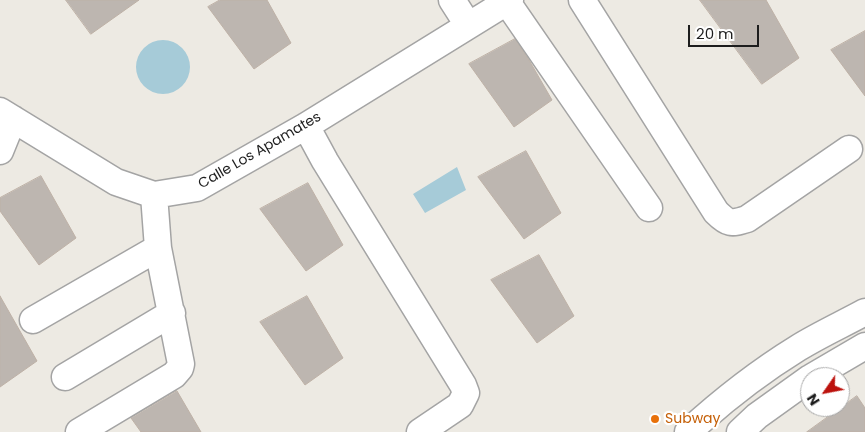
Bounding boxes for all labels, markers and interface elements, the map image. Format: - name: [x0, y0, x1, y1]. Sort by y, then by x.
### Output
- scale bar: [690, 15, 761, 47]
- text: 20 m: [696, 23, 734, 44]
- street label: Calle Los Apamates: [196, 109, 324, 193]
- north arrow: [800, 367, 850, 417]
- text: N: [802, 390, 825, 409]
- place label: Subway: [665, 411, 720, 427]
- marker: Subway: [649, 413, 661, 425]

